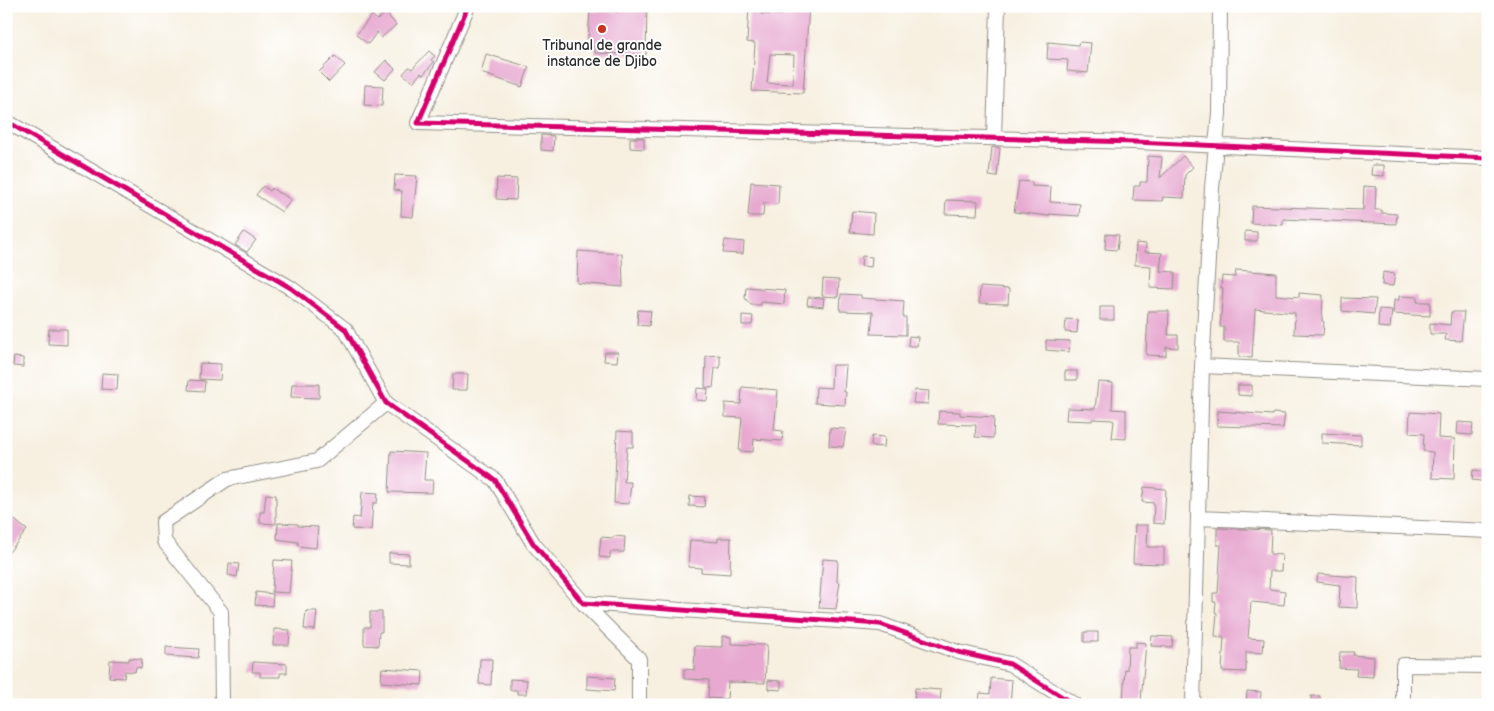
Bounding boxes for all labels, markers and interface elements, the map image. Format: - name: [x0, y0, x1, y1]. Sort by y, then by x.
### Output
- marker: Tribunal de grande instance de Djibo: [596, 23, 608, 35]
- place label: Tribunal de grande instance de Djibo: [542, 37, 662, 70]

